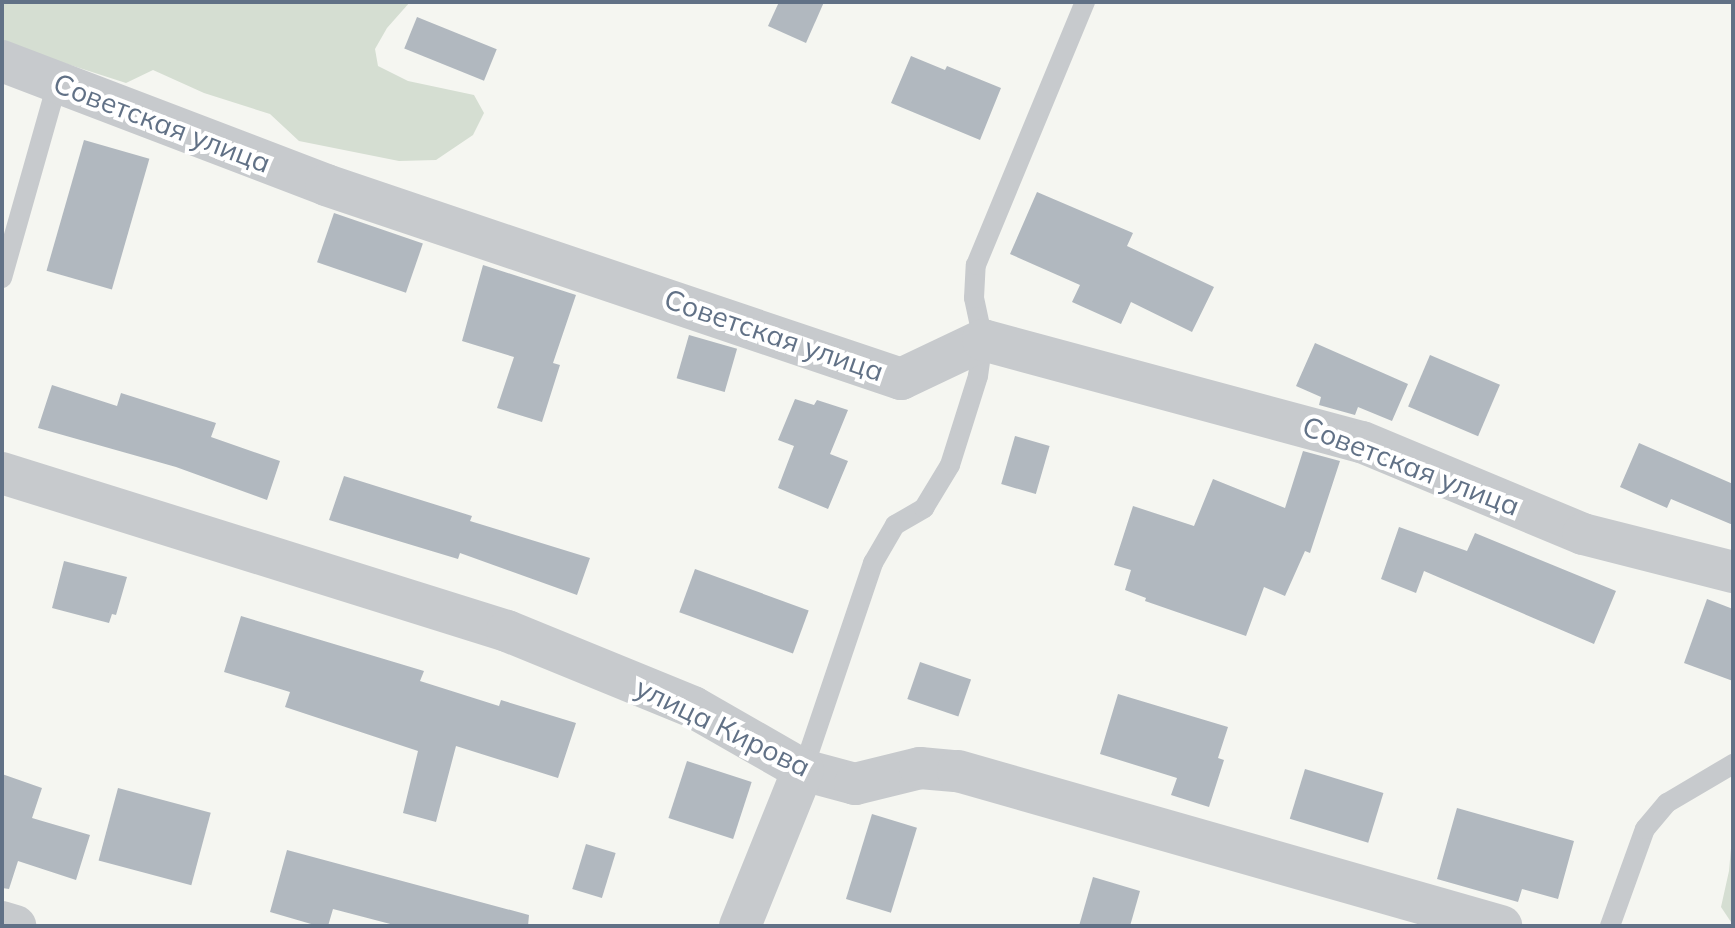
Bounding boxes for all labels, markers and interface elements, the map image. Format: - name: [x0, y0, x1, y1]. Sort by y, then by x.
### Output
- street label: Советская улица: [49, 66, 275, 180]
- street label: Советская улица: [660, 282, 888, 388]
- street label: Советская улица: [1298, 409, 1524, 523]
- street label: улица Кирова: [630, 670, 816, 784]

